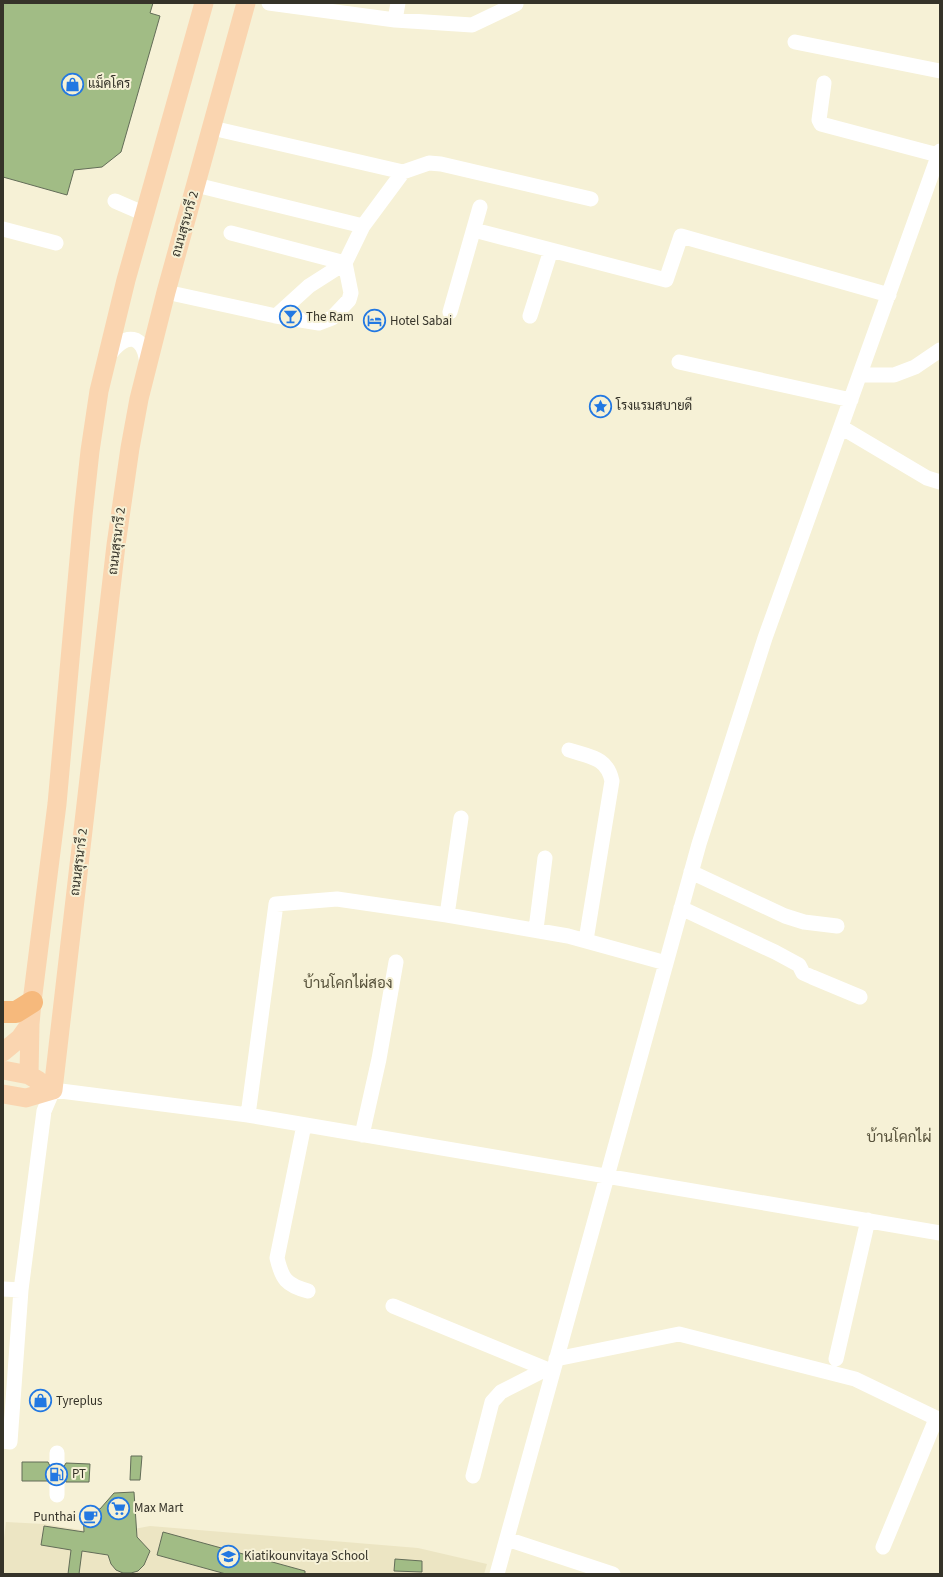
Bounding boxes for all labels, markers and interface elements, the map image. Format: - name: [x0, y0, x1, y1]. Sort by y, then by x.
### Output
- shop icon: แม็คโคร: [59, 71, 85, 97]
- place label: แม็คโคร: [88, 74, 130, 93]
- street label: ถนนสุรนารี 2: [166, 189, 203, 259]
- bar icon: The Ram: [277, 304, 303, 330]
- place label: The Ram: [306, 308, 354, 326]
- hotel icon: Hotel Sabai: [361, 308, 387, 334]
- place label: Hotel Sabai: [390, 312, 452, 330]
- place icon: โรงแรมสบายดี: [587, 393, 613, 419]
- place label: โรงแรมสบายดี: [615, 396, 692, 415]
- street label: ถนนสุรนารี 2: [103, 506, 130, 576]
- street label: ถนนสุรนารี 2: [65, 827, 92, 897]
- district label: บ้านโคกไผ่สอง: [303, 973, 393, 994]
- district label: บ้านโคกไผ่: [866, 1127, 932, 1148]
- shop icon: Tyreplus: [27, 1388, 53, 1414]
- place label: Tyreplus: [56, 1392, 103, 1410]
- fuel station icon: PT: [43, 1461, 69, 1487]
- place label: PT: [72, 1465, 86, 1483]
- supermarket icon: Max Mart: [106, 1495, 132, 1521]
- place label: Max Mart: [134, 1499, 184, 1517]
- cafe icon: Punthai: [78, 1504, 104, 1530]
- place label: Punthai: [33, 1508, 76, 1526]
- school or university icon: Kiatikounvitaya School: [215, 1543, 241, 1569]
- place label: Kiatikounvitaya School: [244, 1547, 368, 1565]

